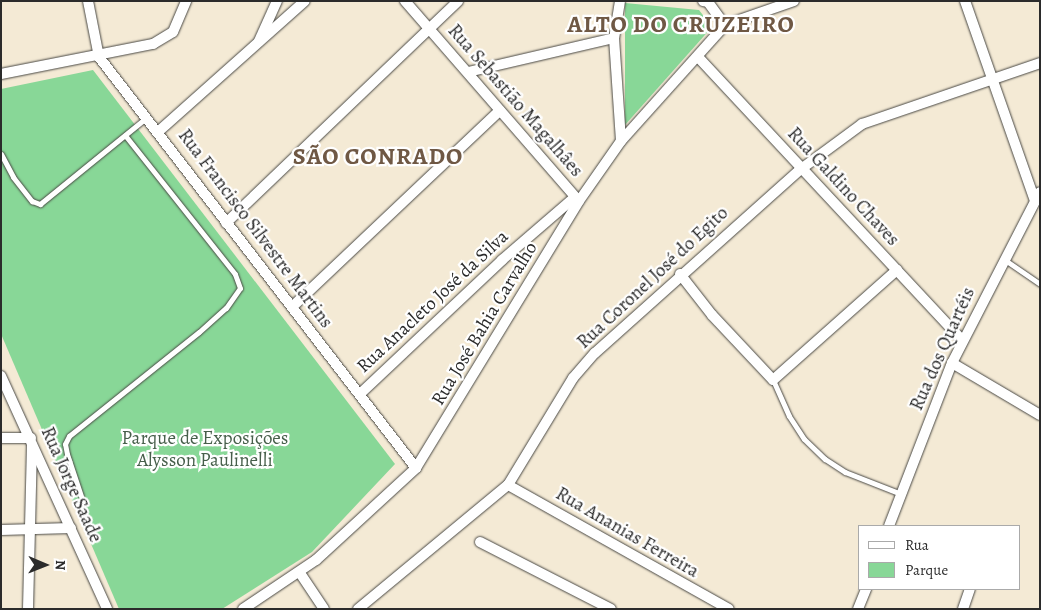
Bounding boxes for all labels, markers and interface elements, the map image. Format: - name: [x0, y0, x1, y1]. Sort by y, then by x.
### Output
- district label: ALTO DO CRUZEIRO: [565, 11, 797, 39]
- street label: Rua Sebastião Magalhâes: [443, 20, 587, 182]
- street label: Rua Galdino Chaves: [782, 123, 904, 251]
- street label: Rua Francisco Silvestre Martins: [173, 125, 337, 333]
- district label: SÃO CONRADO: [291, 143, 465, 171]
- street label: Rua Coronel José do Egito: [573, 202, 733, 354]
- street label: Rua Anacleto José da Silva: [352, 226, 514, 378]
- street label: Rua José Bahia Carvalho: [427, 238, 543, 410]
- street label: Rua dos Quartéis: [906, 284, 980, 414]
- street label: Rua Jorge Saade: [35, 424, 107, 546]
- park label: Parque de Exposições Alysson Paulinelli: [122, 428, 288, 472]
- street label: Rua Ananias Ferreira: [551, 483, 703, 583]
- legend: [858, 525, 1021, 590]
- text: Rua: [905, 535, 929, 555]
- north arrow: [20, 540, 70, 590]
- text: N: [51, 560, 70, 571]
- text: Parque: [905, 560, 948, 580]

